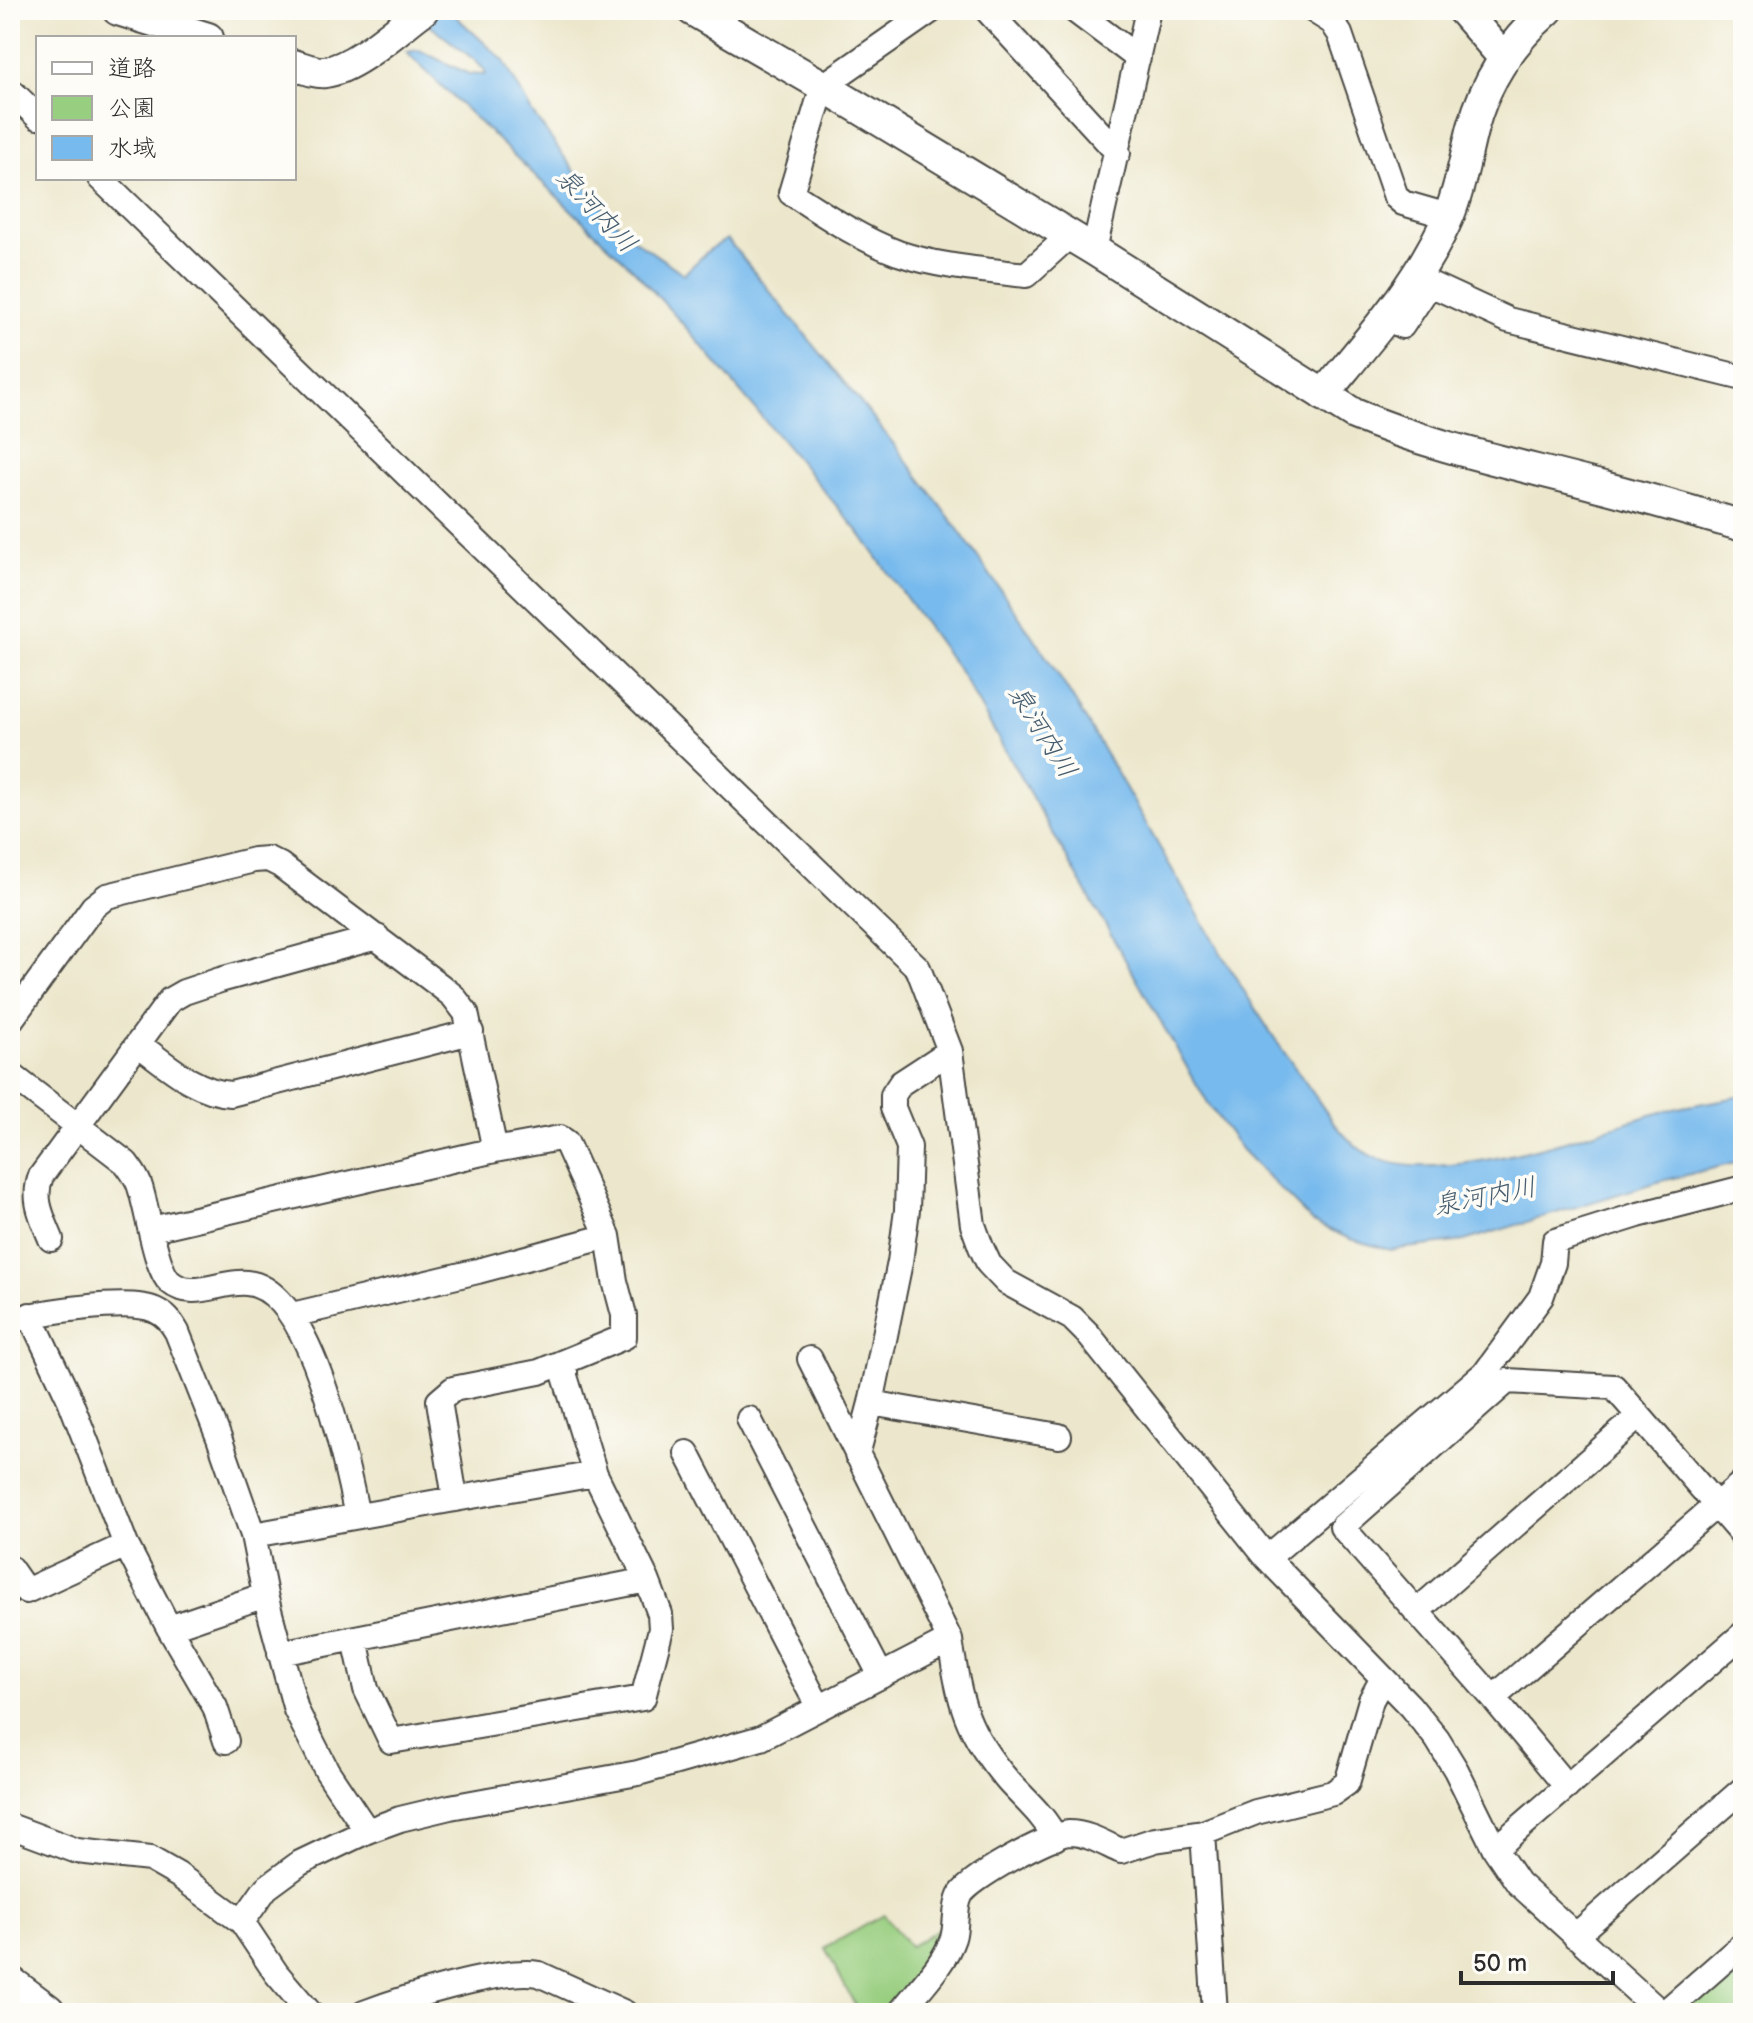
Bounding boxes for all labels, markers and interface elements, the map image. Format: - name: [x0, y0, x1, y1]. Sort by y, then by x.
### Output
- legend: [36, 36, 296, 180]
- text: 道路: [108, 54, 156, 83]
- text: 公園: [108, 94, 156, 123]
- text: 水域: [108, 134, 156, 163]
- water label: 泉河内川: [549, 162, 643, 260]
- water label: 泉河内川: [1001, 680, 1083, 784]
- water label: 泉河内川: [1431, 1172, 1539, 1222]
- scale bar: [1461, 1935, 1613, 1985]
- text: 50 m: [1473, 1949, 1527, 1978]

